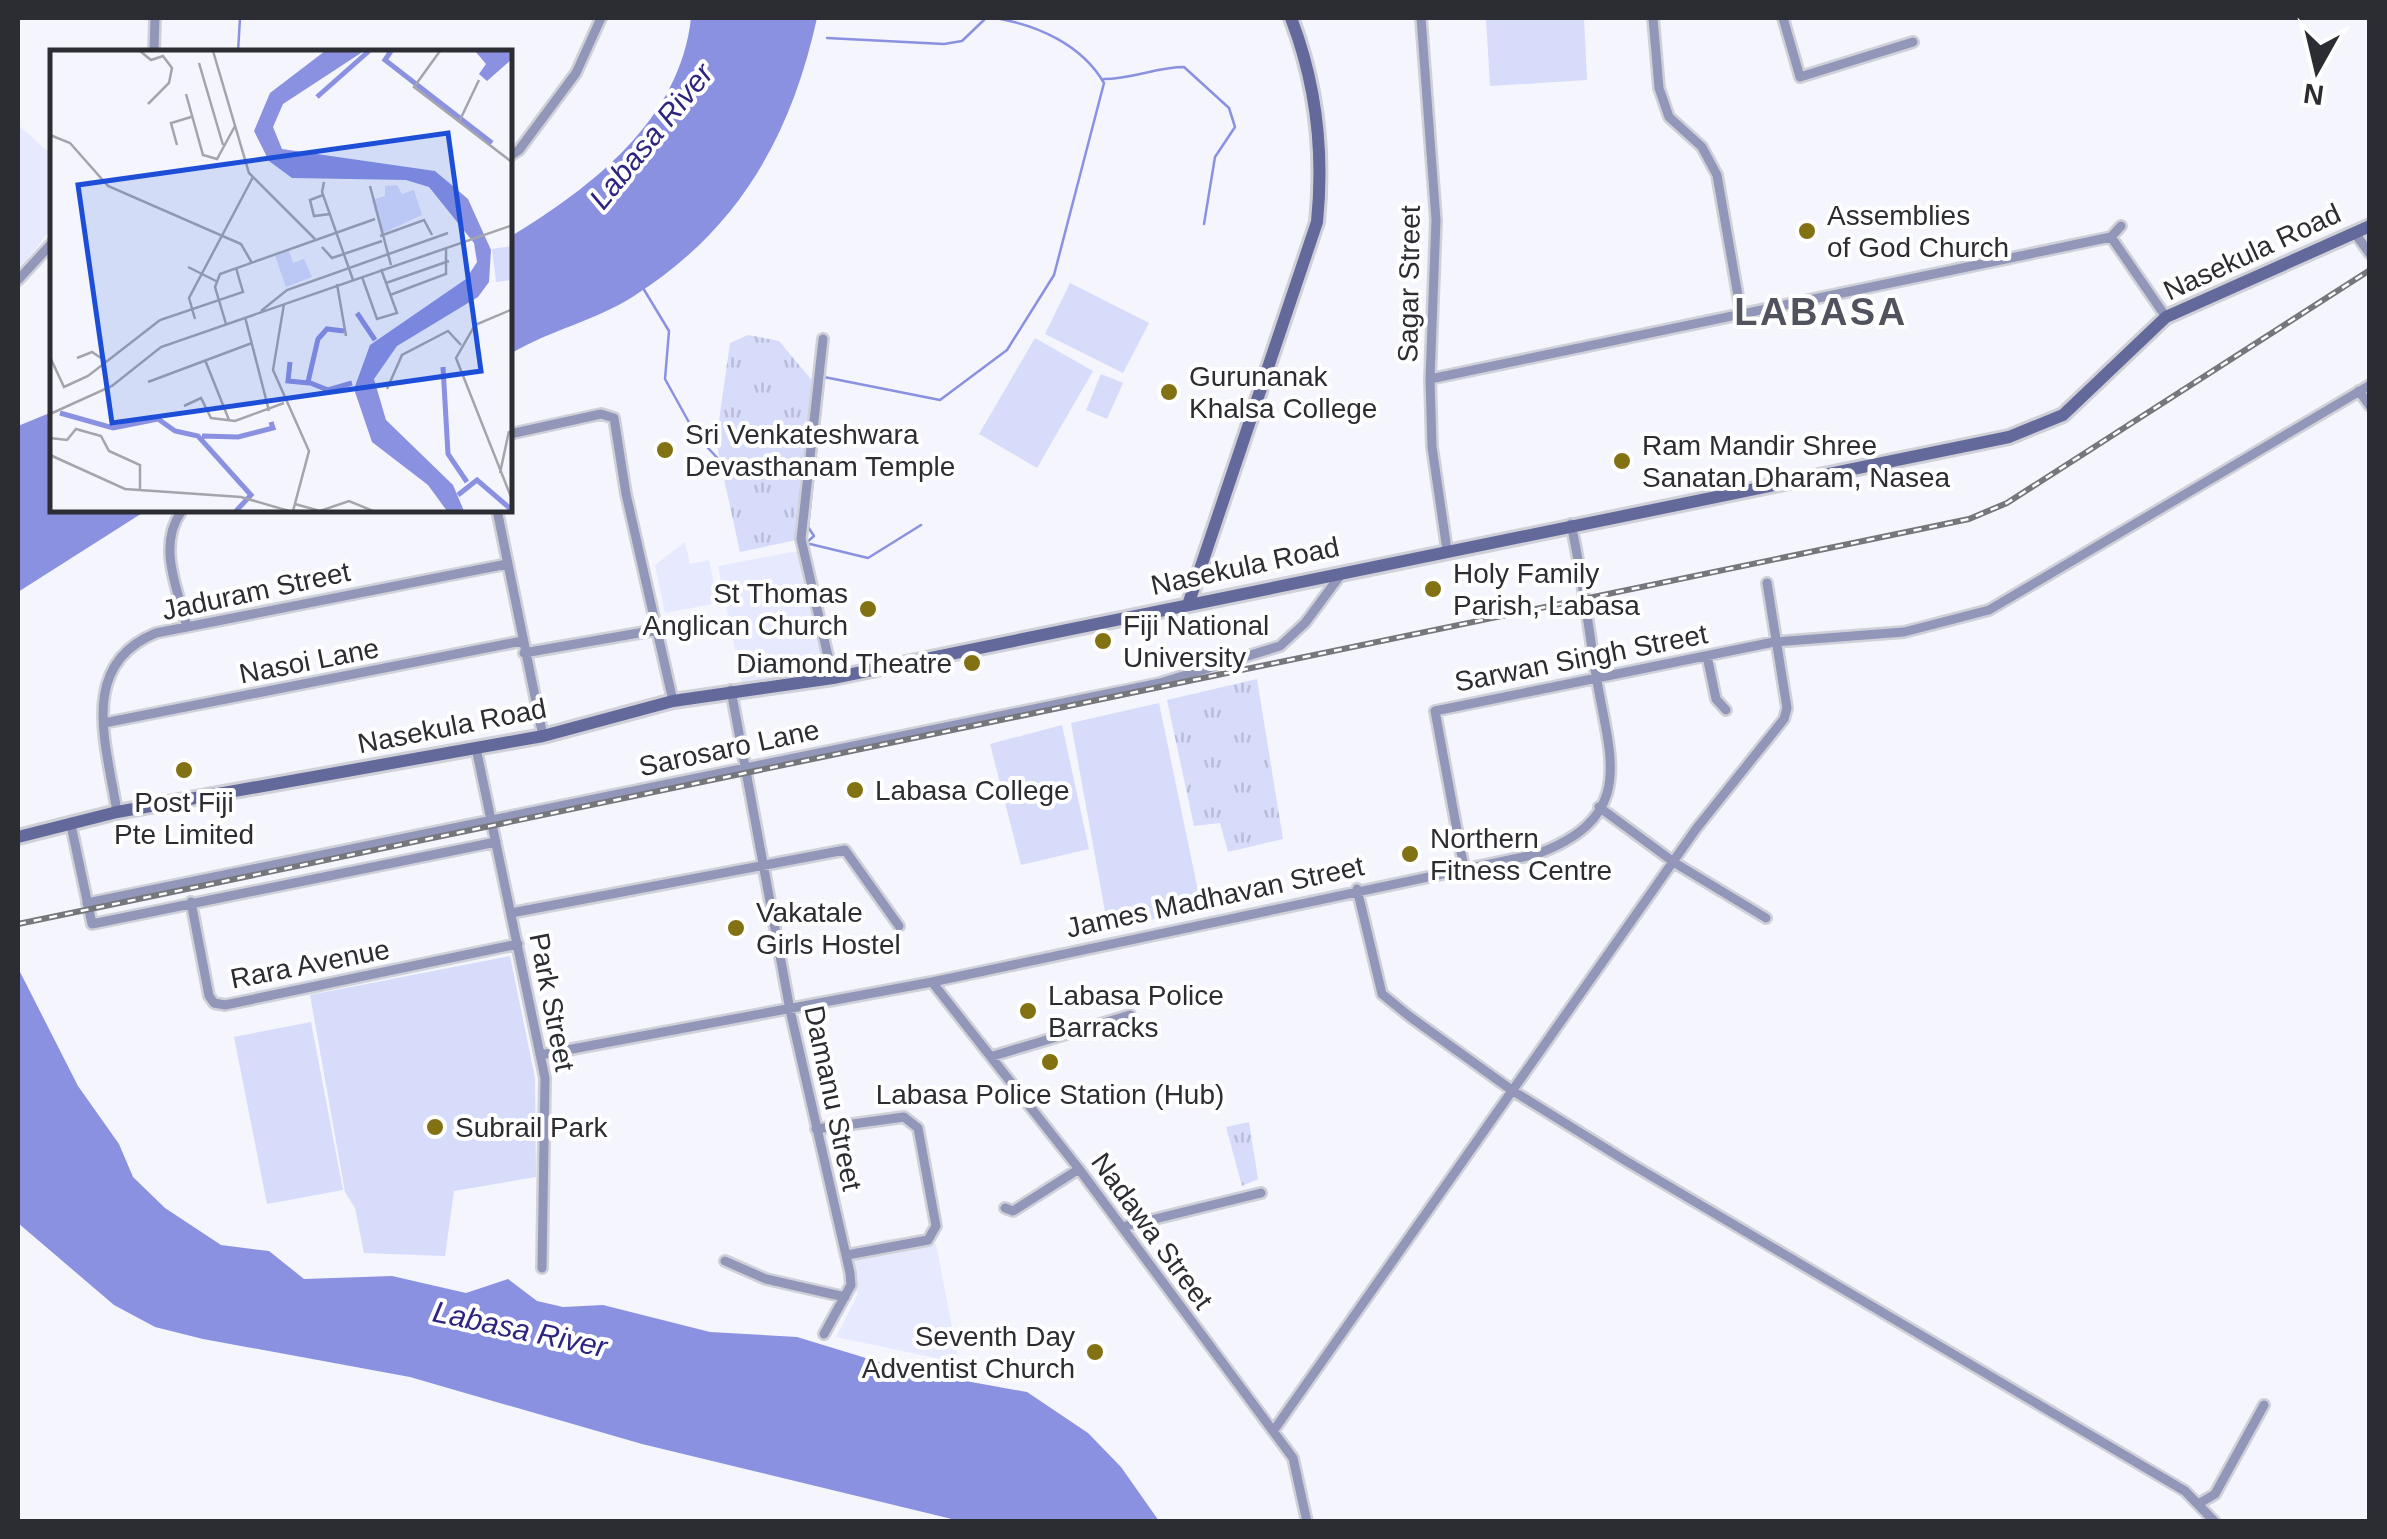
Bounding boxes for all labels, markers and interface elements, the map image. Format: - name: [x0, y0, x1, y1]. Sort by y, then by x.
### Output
- north arrow: [2267, 20, 2367, 120]
- inset map: [50, 50, 512, 512]
- water label: Labasa River: [583, 56, 720, 215]
- text: N: [2301, 78, 2326, 111]
- street label: Nasekula Road: [2159, 197, 2345, 307]
- place label: Assemblies of God Church: [1827, 200, 2009, 263]
- street label: Sagar Street: [1392, 205, 1426, 363]
- marker: Assemblies of God Church: [1796, 220, 1818, 242]
- district label: LABASA: [1734, 291, 1908, 333]
- place label: Gurunanak Khalsa College: [1189, 361, 1377, 424]
- marker: Gurunanak Khalsa College: [1158, 381, 1180, 403]
- place label: Sri Venkateshwara Devasthanam Temple: [685, 419, 955, 482]
- place label: Ram Mandir Shree Sanatan Dharam, Nasea: [1642, 430, 1951, 493]
- marker: Sri Venkateshwara Devasthanam Temple: [654, 439, 676, 461]
- marker: Ram Mandir Shree Sanatan Dharam, Nasea: [1611, 450, 1633, 472]
- street label: Nasekula Road: [1148, 531, 1342, 601]
- street label: Jaduram Street: [159, 556, 353, 626]
- place label: Holy Family Parish, Labasa: [1453, 558, 1640, 621]
- place label: St Thomas Anglican Church: [643, 578, 848, 641]
- marker: Holy Family Parish, Labasa: [1422, 578, 1444, 600]
- marker: St Thomas Anglican Church: [857, 598, 879, 620]
- place label: Fiji National University: [1123, 610, 1269, 673]
- street label: Sarwan Singh Street: [1452, 618, 1710, 698]
- marker: Fiji National University: [1092, 630, 1114, 652]
- street label: Nasoi Lane: [237, 632, 381, 690]
- place label: Diamond Theatre: [736, 648, 952, 679]
- marker: Diamond Theatre: [961, 652, 983, 674]
- street label: Nasekula Road: [355, 693, 549, 759]
- street label: Sarosaro Lane: [636, 714, 822, 782]
- marker: Post Fiji Pte Limited: [173, 759, 195, 781]
- place label: Labasa College: [875, 775, 1070, 806]
- marker: Labasa College: [844, 779, 866, 801]
- place label: Post Fiji Pte Limited: [114, 787, 254, 850]
- place label: Northern Fitness Centre: [1430, 823, 1612, 886]
- marker: Northern Fitness Centre: [1399, 843, 1421, 865]
- street label: James Madhavan Street: [1063, 850, 1367, 944]
- place label: Vakatale Girls Hostel: [756, 897, 901, 960]
- marker: Vakatale Girls Hostel: [725, 917, 747, 939]
- street label: Park Street: [523, 930, 581, 1074]
- street label: Rara Avenue: [228, 933, 392, 995]
- place label: Labasa Police Barracks: [1048, 980, 1224, 1043]
- marker: Labasa Police Barracks: [1017, 1000, 1039, 1022]
- street label: Damanu Street: [798, 1003, 868, 1194]
- marker: Labasa Police Station (Hub): [1039, 1051, 1061, 1073]
- place label: Labasa Police Station (Hub): [876, 1079, 1224, 1110]
- place label: Subrail Park: [455, 1112, 609, 1143]
- marker: Subrail Park: [424, 1116, 446, 1138]
- street label: Nadawa Street: [1085, 1147, 1219, 1315]
- water label: Labasa River: [430, 1294, 611, 1364]
- place label: Seventh Day Adventist Church: [862, 1321, 1075, 1384]
- marker: Seventh Day Adventist Church: [1084, 1341, 1106, 1363]

